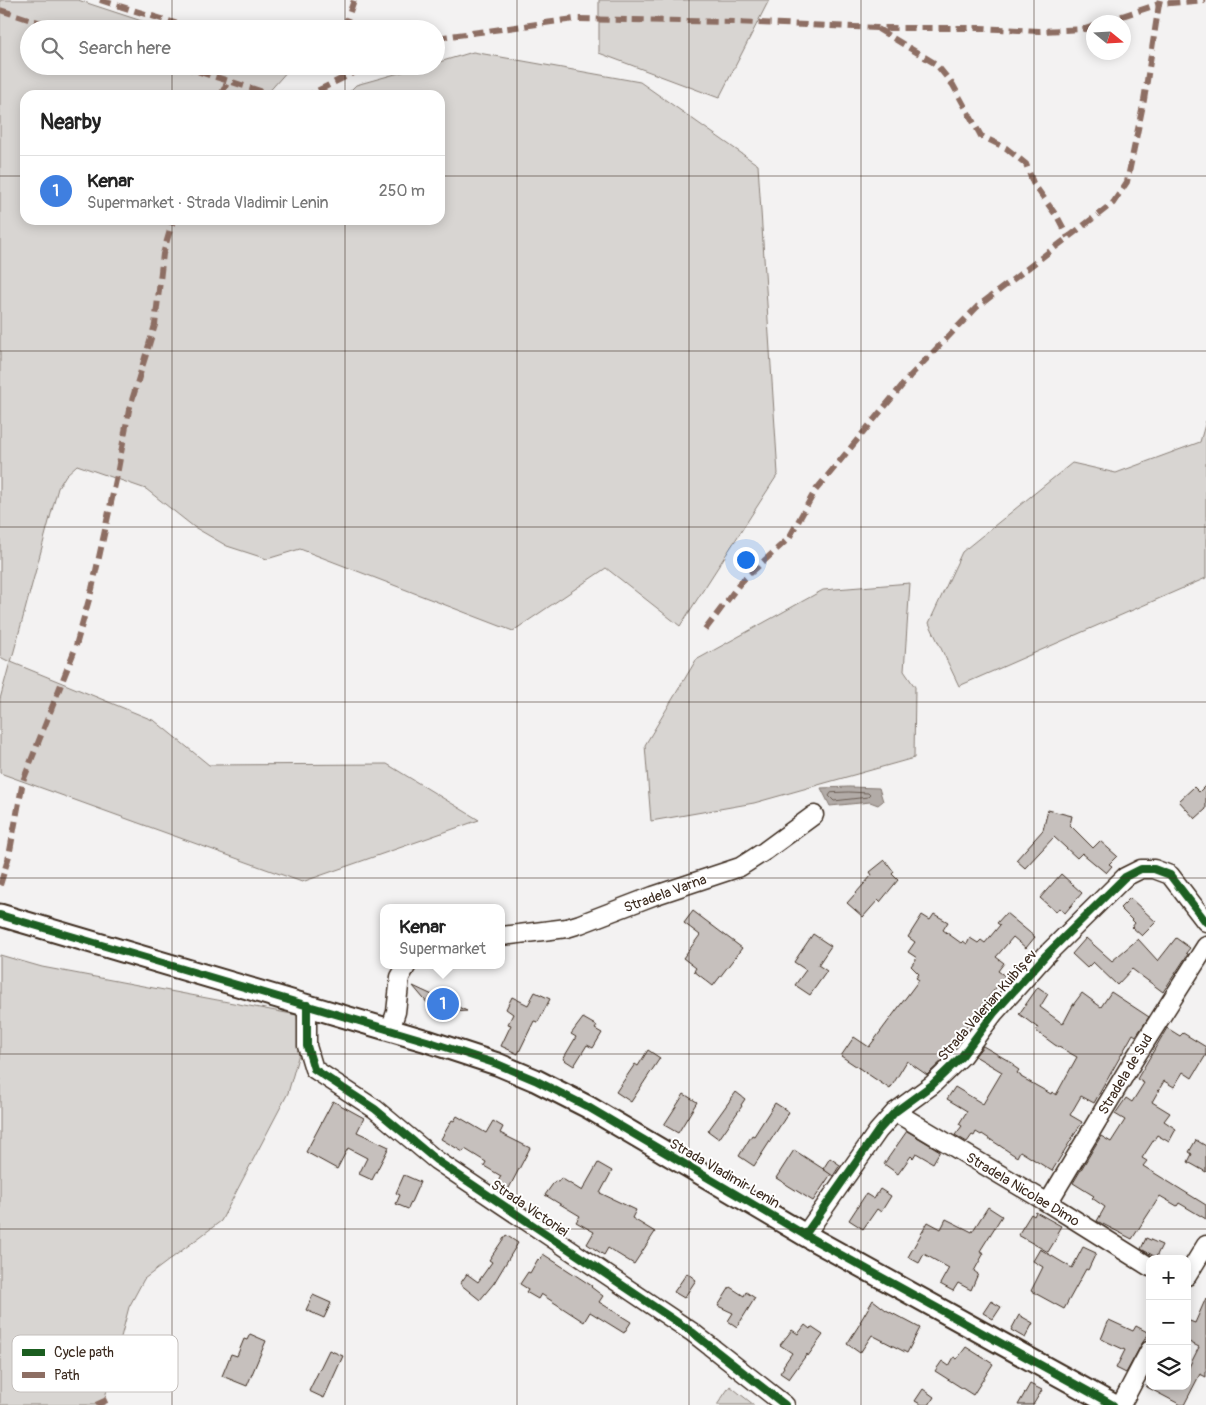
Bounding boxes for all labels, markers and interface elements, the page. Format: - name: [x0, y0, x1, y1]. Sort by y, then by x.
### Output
- north arrow: [1086, 15, 1131, 60]
- search box: [20, 20, 445, 75]
- icon: search: [38, 34, 66, 62]
- text: Search here: [78, 36, 171, 60]
- text: Nearby: [40, 109, 101, 136]
- text: Kenar: [87, 169, 134, 193]
- text: 1: [53, 181, 59, 201]
- text: 250 m: [379, 181, 425, 201]
- text: Supermarket · Strada Vladimir Lenin: [87, 193, 328, 213]
- your location: [733, 547, 759, 573]
- street label: Stradela Varna: [622, 871, 709, 916]
- popup: [380, 904, 505, 969]
- text: Kenar: [399, 915, 446, 939]
- text: Supermarket: [399, 939, 486, 959]
- street label: Strada Valerian Kuibîșev: [934, 946, 1040, 1064]
- pin: 1: [427, 985, 459, 1023]
- street label: Stradela de Sud: [1095, 1031, 1156, 1118]
- street label: Strada Vladimir Lenin: [667, 1135, 783, 1212]
- street label: Stradela Nicolae Dimo: [963, 1149, 1083, 1230]
- street label: Strada Victoriei: [488, 1176, 572, 1241]
- map controls: [1146, 1255, 1191, 1390]
- button: +: [1146, 1255, 1191, 1300]
- button: −: [1146, 1300, 1191, 1345]
- legend: [12, 1335, 178, 1392]
- text: Cycle path: [54, 1344, 114, 1361]
- button: layers: [1146, 1345, 1191, 1390]
- text: Path: [54, 1367, 79, 1384]

